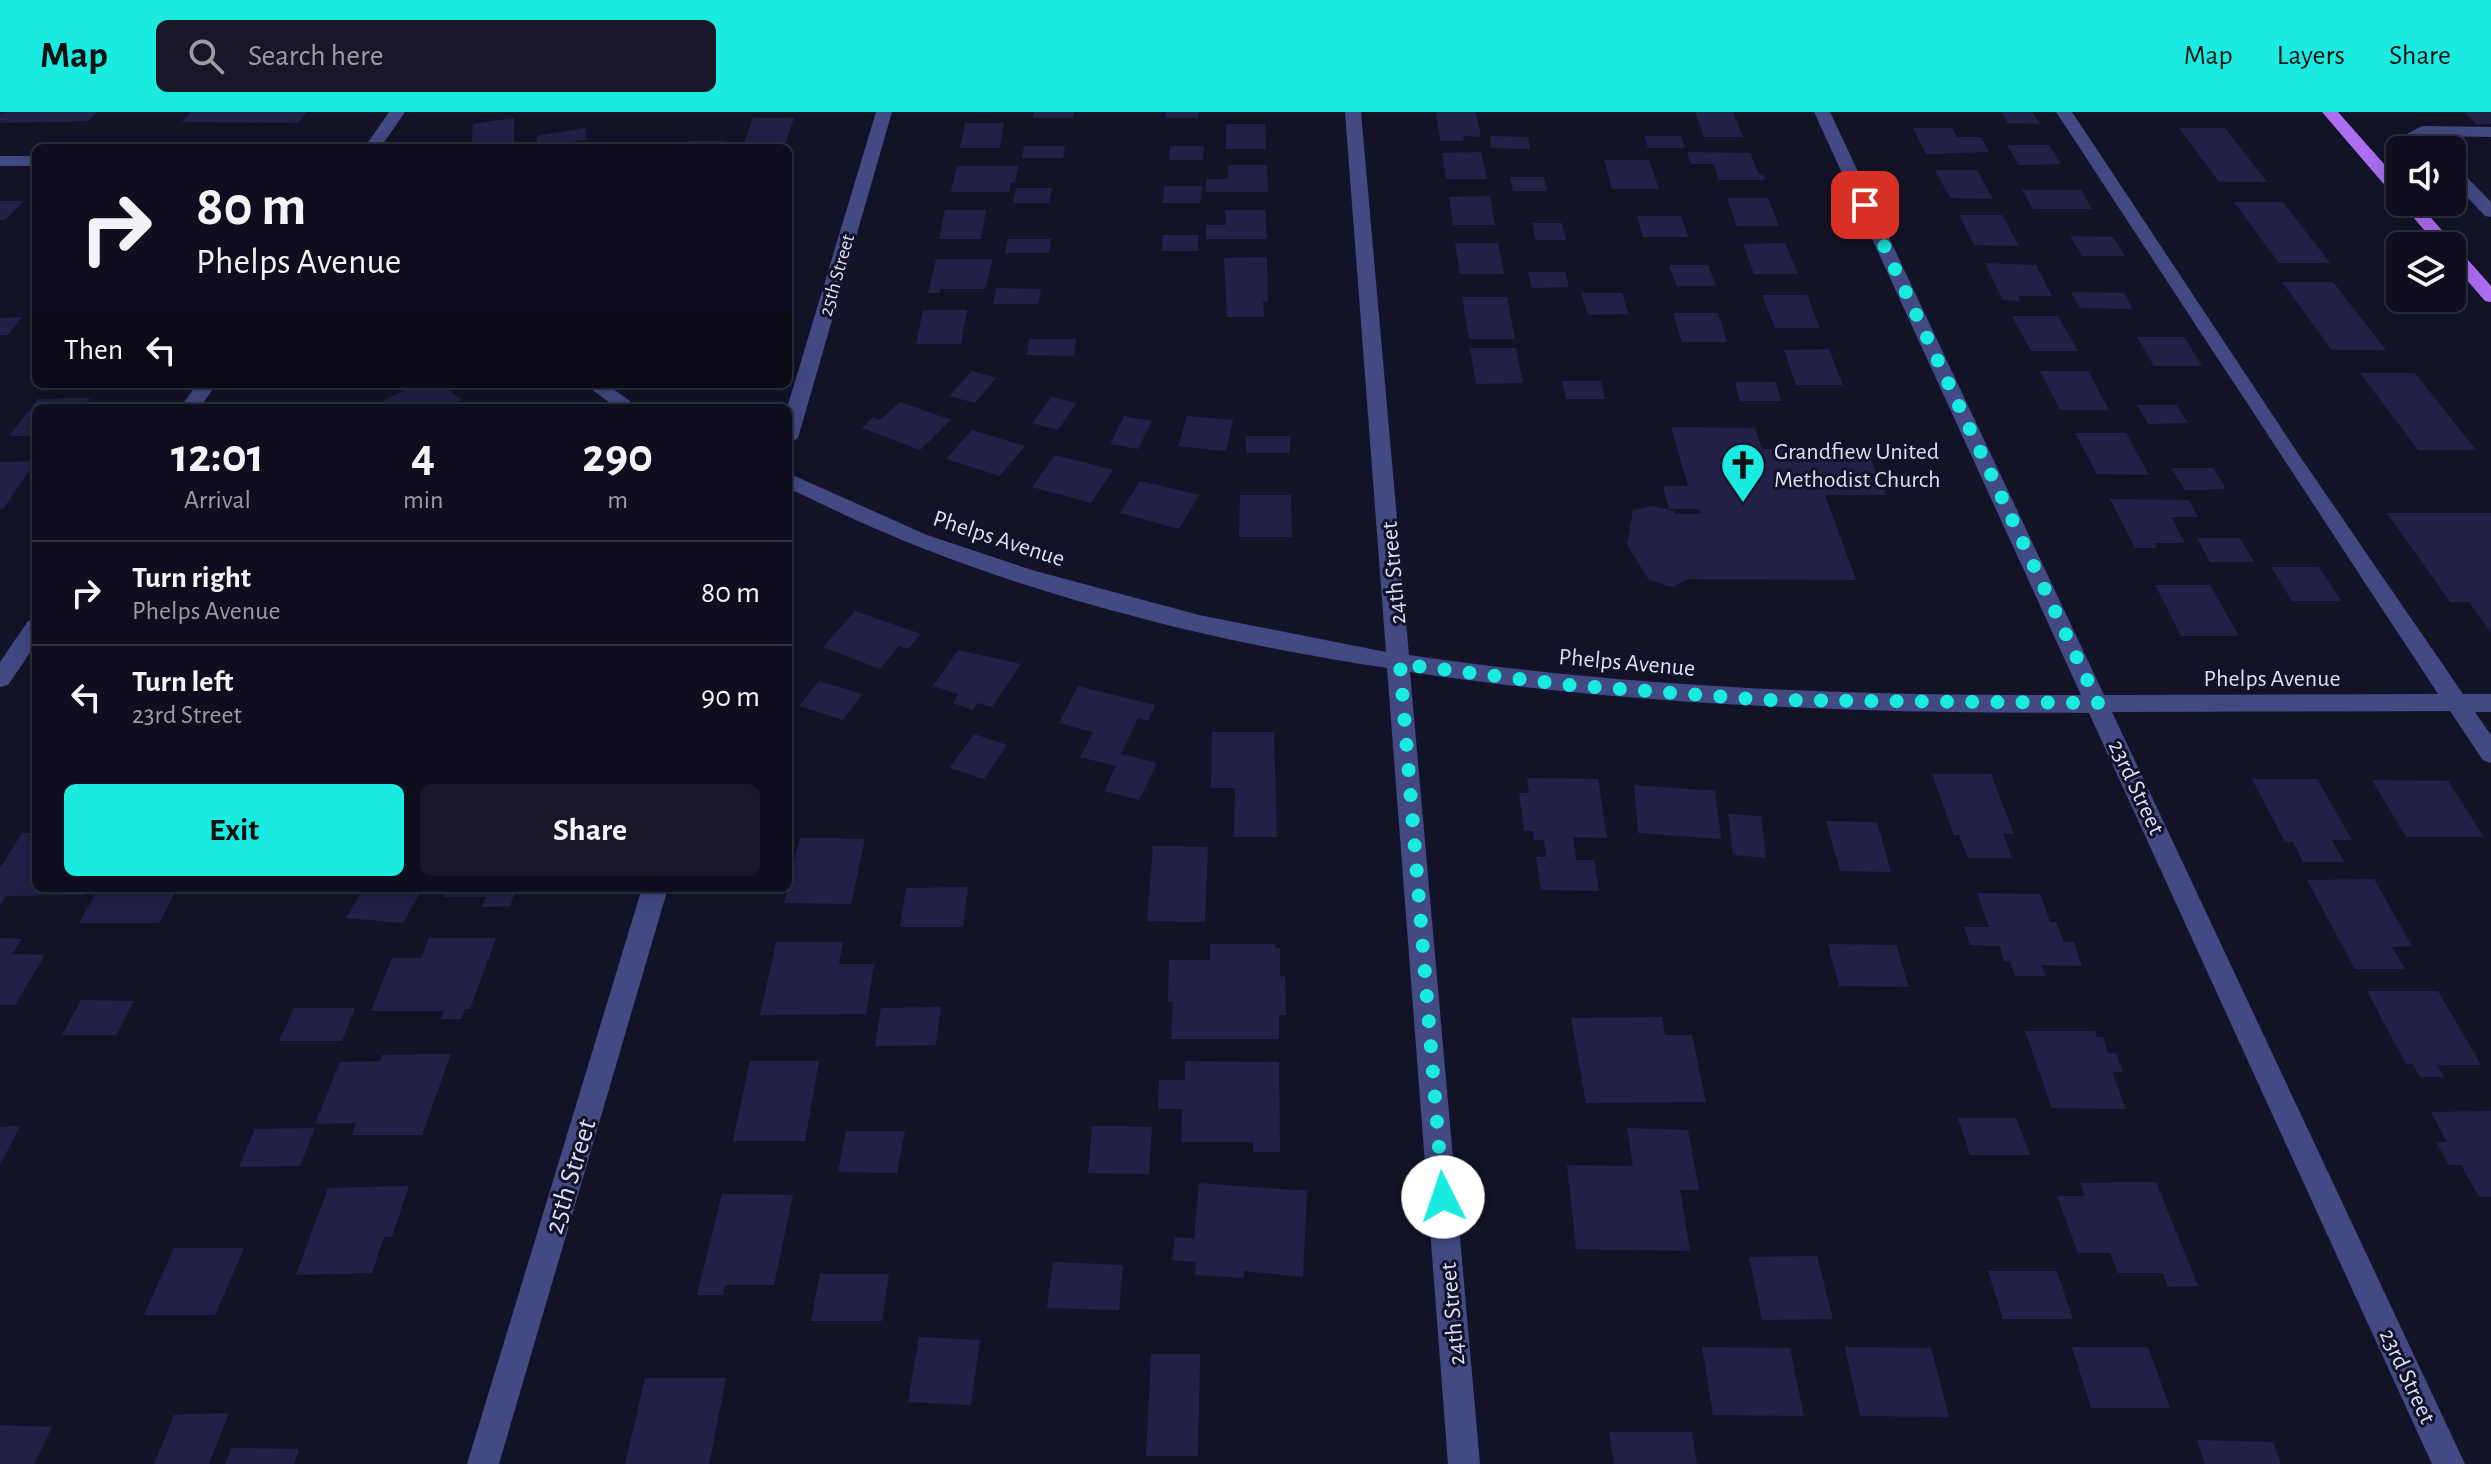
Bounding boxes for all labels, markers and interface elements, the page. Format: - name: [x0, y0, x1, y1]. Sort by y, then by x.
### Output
- search box: [156, 20, 716, 92]
- icon: search: [184, 34, 228, 78]
- text: Map: [40, 37, 108, 75]
- text: Search here: [248, 41, 384, 71]
- text: Map: [2184, 42, 2233, 70]
- text: Layers: [2277, 42, 2345, 70]
- text: Share: [2389, 42, 2451, 70]
- map controls: [2386, 136, 2466, 312]
- button: sound: [2386, 136, 2466, 216]
- pin: [1831, 171, 1899, 239]
- icon: right: [64, 176, 168, 280]
- text: 80 m: [196, 179, 306, 235]
- icon: arrive: [1843, 183, 1887, 227]
- street label: 25th Street: [816, 231, 858, 319]
- button: layers: [2386, 232, 2466, 312]
- text: Phelps Avenue: [196, 244, 401, 280]
- icon: left: [139, 328, 183, 372]
- text: Then: [64, 335, 123, 365]
- text: 12:01: [171, 433, 264, 481]
- text: 4: [411, 433, 435, 481]
- text: 290: [582, 433, 653, 481]
- place label: Grandfiew United Methodist Church: [1774, 440, 1941, 492]
- church icon: Grandfiew United Methodist Church: [1719, 441, 1767, 504]
- text: Arrival: [184, 487, 251, 513]
- text: min: [403, 487, 443, 513]
- text: m: [607, 487, 628, 513]
- street label: Phelps Avenue: [930, 506, 1068, 572]
- street label: 24th Street: [1378, 520, 1410, 625]
- text: Turn right: [132, 563, 251, 593]
- icon: right: [64, 571, 108, 615]
- text: 80 m: [701, 578, 760, 608]
- text: Phelps Avenue: [132, 598, 280, 624]
- street label: Phelps Avenue: [1558, 645, 1696, 681]
- text: Turn left: [132, 667, 233, 697]
- street label: Phelps Avenue: [2204, 667, 2340, 691]
- icon: left: [64, 675, 108, 719]
- text: 90 m: [701, 682, 760, 712]
- text: 23rd Street: [132, 702, 242, 728]
- street label: 23rd Street: [2104, 736, 2169, 839]
- button: Exit: [64, 784, 404, 876]
- button: Share: [420, 784, 760, 876]
- street label: 25th Street: [540, 1116, 602, 1237]
- position arrow: [1401, 1155, 1485, 1239]
- street label: 24th Street: [1437, 1261, 1469, 1366]
- street label: 23rd Street: [2375, 1325, 2440, 1428]

